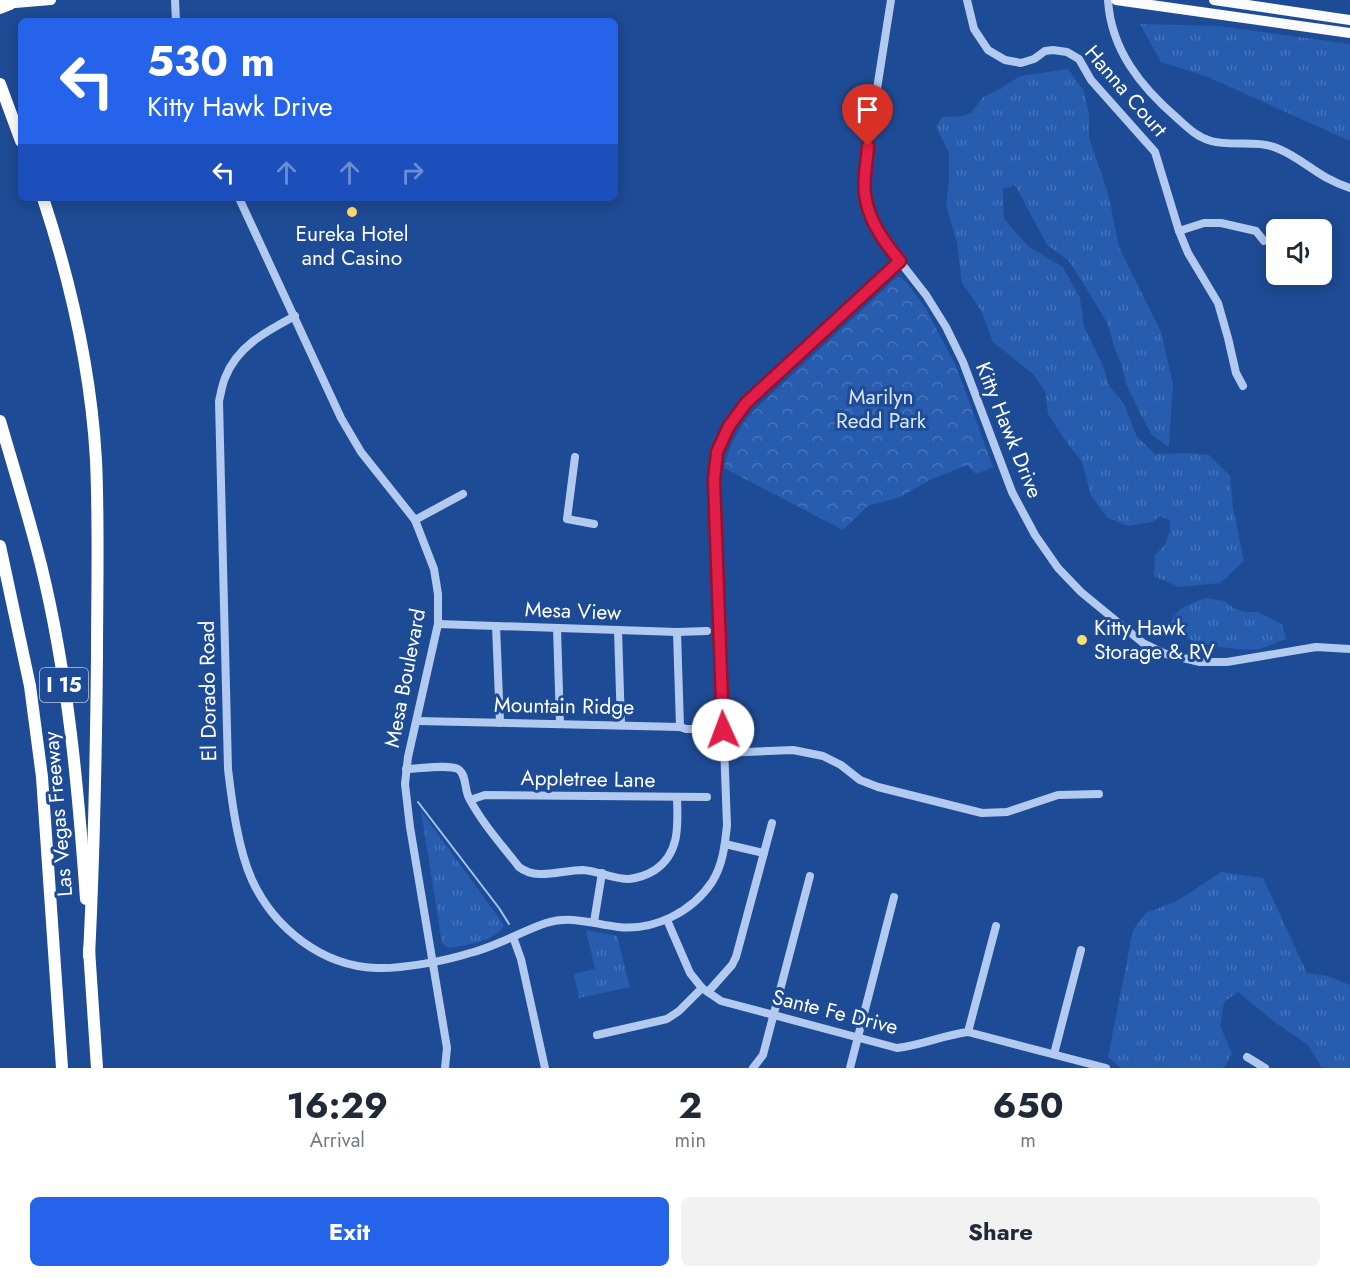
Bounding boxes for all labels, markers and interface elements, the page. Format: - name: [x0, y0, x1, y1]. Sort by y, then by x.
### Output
- text: 530 m: [147, 31, 275, 92]
- street label: Hanna Court: [1078, 39, 1174, 143]
- icon: left: [48, 42, 126, 120]
- pin: [842, 84, 893, 146]
- text: Kitty Hawk Drive: [147, 87, 333, 126]
- icon: arrive: [851, 93, 884, 126]
- icon: left: [207, 156, 240, 189]
- icon: ahead: [270, 156, 303, 189]
- icon: ahead: [333, 156, 366, 189]
- icon: right: [396, 156, 429, 189]
- marker: Eureka Hotel and Casino: [345, 205, 359, 219]
- place label: Eureka Hotel and Casino: [295, 219, 409, 273]
- map controls: [1266, 219, 1332, 285]
- button: sound: [1266, 219, 1332, 285]
- street label: Kitty Hawk Drive: [968, 357, 1050, 503]
- park label: Marilyn Redd Park: [836, 382, 927, 436]
- street label: Mesa View: [524, 594, 623, 628]
- street label: Mesa Boulevard: [377, 606, 433, 750]
- place label: Kitty Hawk Storage & RV: [1094, 613, 1215, 667]
- street label: El Dorado Road: [192, 620, 224, 762]
- marker: Kitty Hawk Storage & RV: [1075, 633, 1089, 647]
- road number: I 15: [40, 668, 88, 702]
- street label: Mountain Ridge: [494, 690, 635, 722]
- position arrow: [691, 698, 755, 762]
- street label: Las Vegas Freeway: [36, 729, 80, 898]
- street label: Appletree Lane: [520, 763, 656, 795]
- street label: Sante Fe Drive: [769, 982, 901, 1042]
- text: 16:29: [286, 1079, 388, 1131]
- text: 2: [678, 1079, 702, 1131]
- text: 650: [992, 1079, 1064, 1131]
- text: Arrival: [310, 1126, 365, 1155]
- text: min: [675, 1126, 706, 1155]
- text: m: [1020, 1126, 1036, 1155]
- button: Exit: [30, 1197, 669, 1266]
- button: Share: [681, 1197, 1320, 1266]

